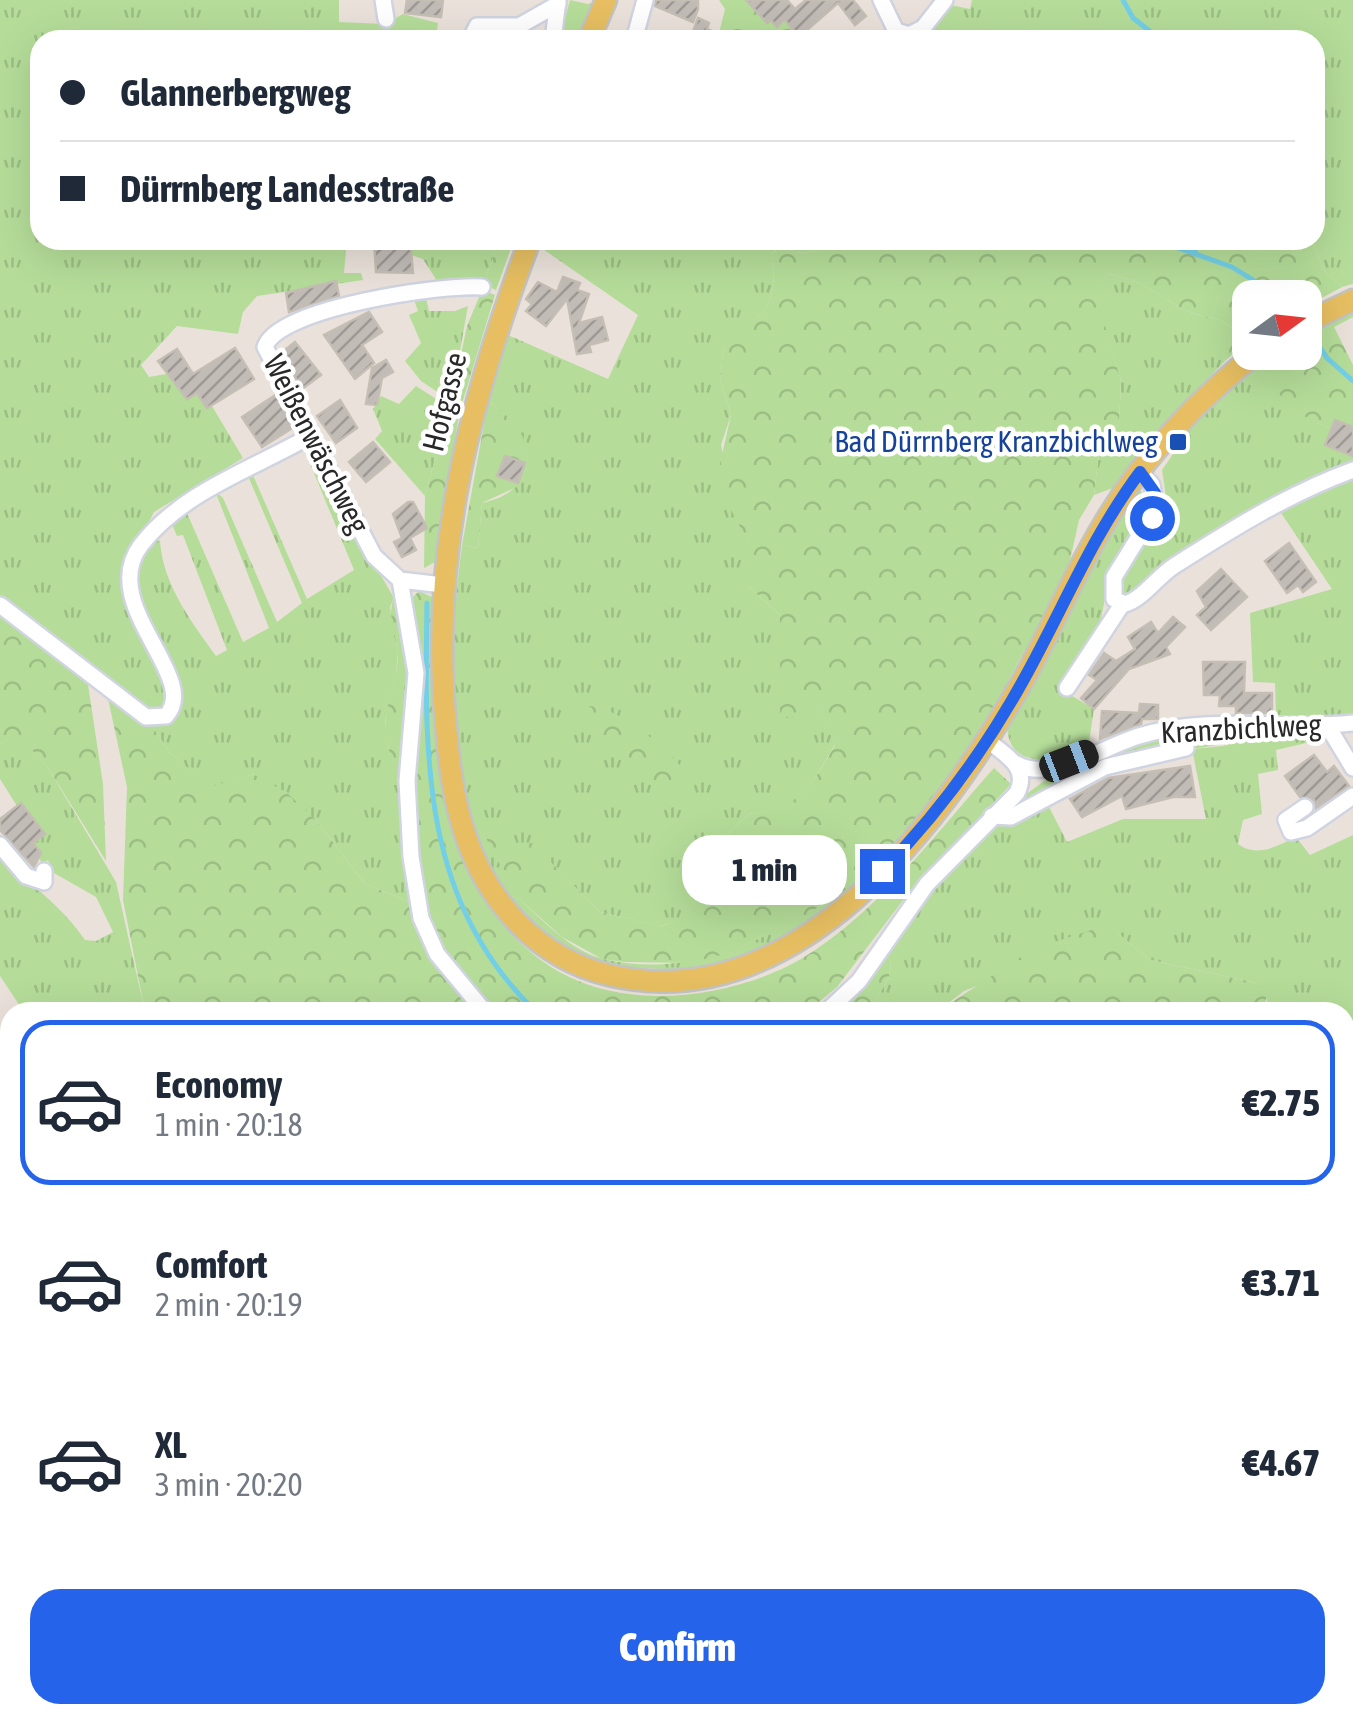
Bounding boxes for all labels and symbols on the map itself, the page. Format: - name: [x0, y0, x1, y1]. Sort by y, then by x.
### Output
- north arrow: [1232, 280, 1322, 370]
- street label: Weißenwäschweg: [257, 349, 376, 538]
- street label: Hofgasse: [415, 349, 473, 455]
- place label: Bad Dürrnberg Kranzbichlweg: [834, 424, 1158, 458]
- marker: Bad Dürrnberg Kranzbichlweg: [1167, 431, 1189, 453]
- route start: [1130, 496, 1175, 541]
- street label: Kranzbichlweg: [1160, 707, 1322, 749]
- car: [1036, 736, 1102, 786]
- callout: 1 min: [682, 836, 847, 906]
- route end: [860, 849, 905, 894]

